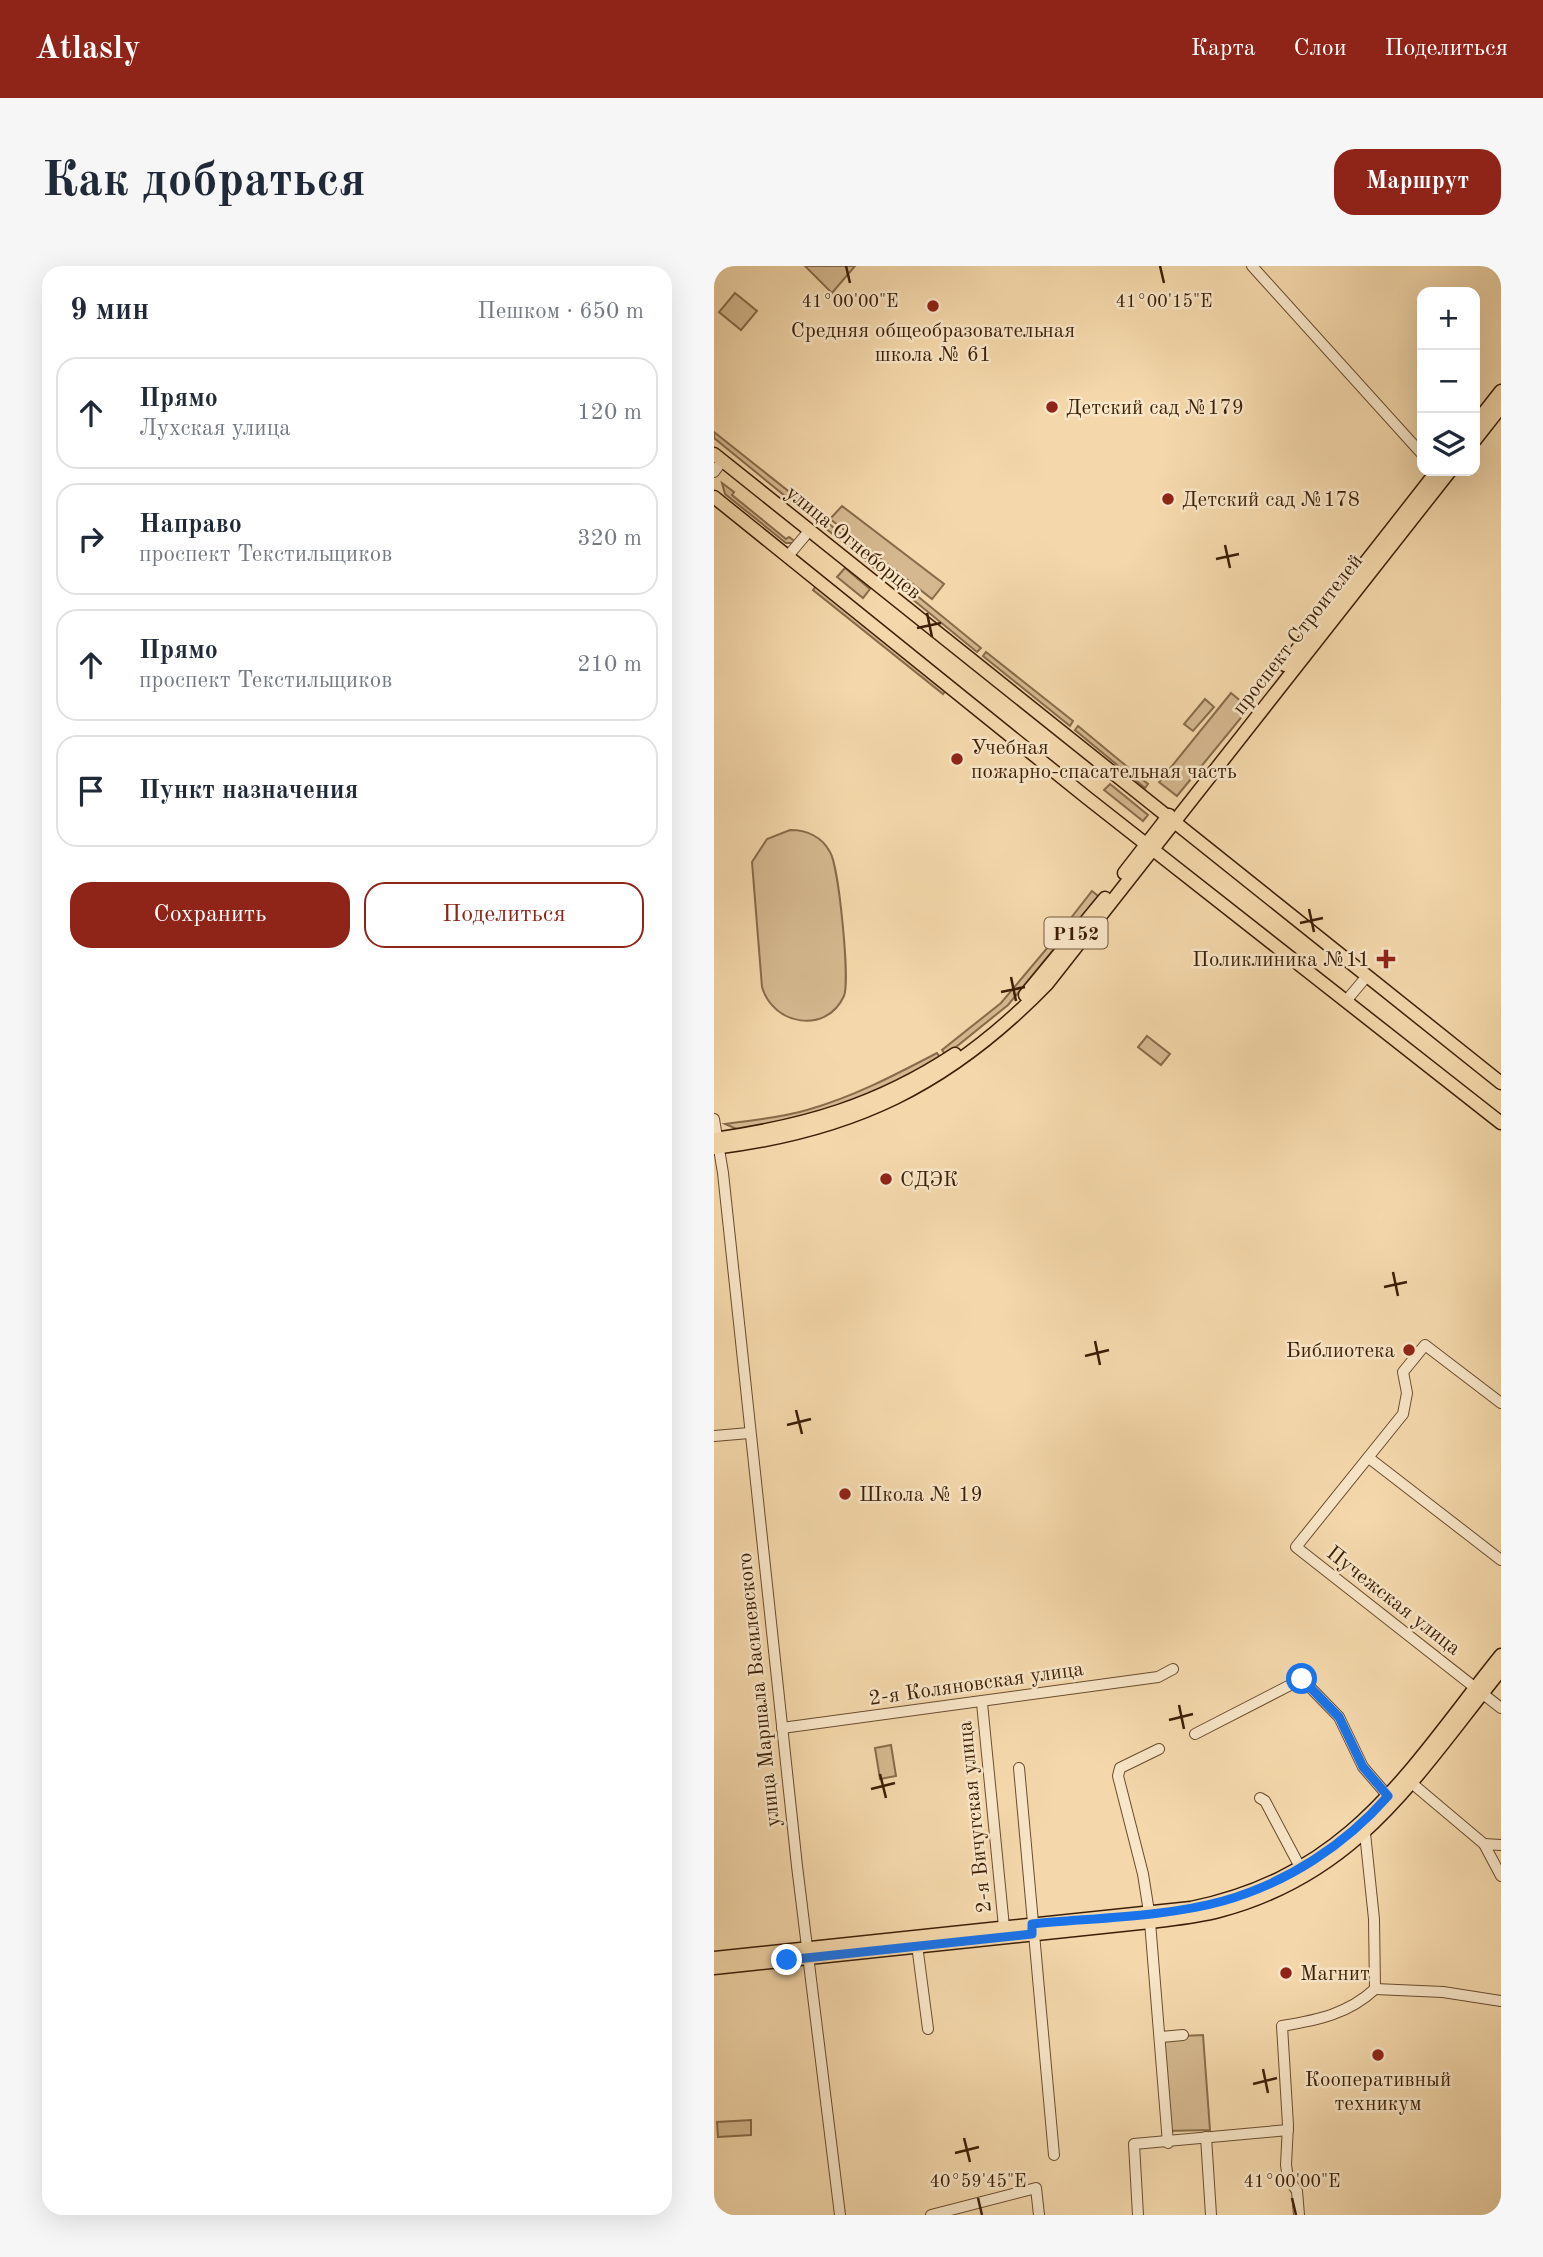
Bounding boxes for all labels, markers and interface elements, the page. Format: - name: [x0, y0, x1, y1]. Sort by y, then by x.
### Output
- text: Atlasly: [35, 33, 140, 66]
- text: Карта: [1191, 37, 1256, 61]
- text: Слои: [1294, 37, 1347, 61]
- text: Поделиться: [1385, 37, 1508, 61]
- button: Маршрут: [1334, 149, 1501, 215]
- text: Как добраться: [42, 158, 366, 207]
- map controls: [1417, 287, 1480, 476]
- button: +: [1417, 287, 1480, 350]
- text: 41°00'00"E: [802, 293, 898, 311]
- text: 41°00'15"E: [1116, 293, 1212, 311]
- text: 9 мин: [70, 296, 149, 326]
- marker: Средняя общеобразовательная школа № 61: [925, 298, 941, 314]
- text: Пешком · 650 m: [478, 300, 644, 323]
- place label: Средняя общеобразовательная школа № 61: [791, 321, 1075, 366]
- button: −: [1417, 350, 1480, 413]
- text: Прямо: [139, 386, 218, 412]
- icon: ahead: [72, 394, 110, 432]
- place label: Детский сад №179: [1066, 398, 1244, 419]
- marker: Детский сад №179: [1044, 399, 1060, 415]
- text: 120 m: [577, 401, 642, 424]
- button: layers: [1417, 413, 1480, 476]
- text: Лухская улица: [139, 417, 291, 440]
- street label: улица Огнеборцев: [781, 482, 925, 604]
- place label: Детский сад №178: [1182, 490, 1360, 511]
- marker: Детский сад №178: [1160, 491, 1176, 507]
- text: Направо: [139, 512, 242, 538]
- icon: right: [72, 520, 110, 558]
- text: 320 m: [577, 527, 642, 550]
- text: проспект Текстильщиков: [139, 543, 392, 566]
- street label: проспект Строителей: [1229, 551, 1367, 719]
- text: Прямо: [139, 638, 218, 664]
- icon: ahead: [72, 646, 110, 684]
- text: 210 m: [577, 653, 642, 676]
- text: проспект Текстильщиков: [139, 669, 392, 692]
- place label: Учебная пожарно-спасательная часть: [971, 738, 1237, 783]
- marker: Учебная пожарно-спасательная часть: [949, 751, 965, 767]
- icon: arrive: [72, 772, 110, 810]
- text: Пункт назначения: [139, 778, 358, 804]
- button: Сохранить: [70, 882, 350, 948]
- button: Поделиться: [364, 882, 644, 948]
- road number: Р152: [1044, 918, 1108, 948]
- marker: Поликлиника №11: [1376, 949, 1396, 969]
- place label: Поликлиника №11: [1192, 950, 1370, 971]
- place label: СДЭК: [900, 1170, 958, 1191]
- marker: СДЭК: [878, 1171, 894, 1187]
- place label: Библиотека: [1286, 1341, 1395, 1362]
- marker: Библиотека: [1401, 1342, 1417, 1358]
- place label: Школа № 19: [859, 1485, 983, 1506]
- marker: Школа № 19: [837, 1486, 853, 1502]
- street label: Пучежская улица: [1322, 1543, 1464, 1660]
- street label: улица Маршала Василевского: [735, 1552, 784, 1828]
- street label: 2-я Коляновская улица: [868, 1659, 1085, 1710]
- route start: [1286, 1663, 1317, 1694]
- street label: 2-я Вичугская улица: [955, 1720, 996, 1914]
- route end: [771, 1944, 802, 1975]
- place label: Магнит: [1300, 1964, 1370, 1985]
- marker: Магнит: [1278, 1965, 1294, 1981]
- marker: Кооперативный техникум: [1370, 2047, 1386, 2063]
- place label: Кооперативный техникум: [1305, 2070, 1451, 2115]
- text: 40°59'45"E: [930, 2173, 1026, 2191]
- text: 41°00'00"E: [1244, 2173, 1340, 2191]

